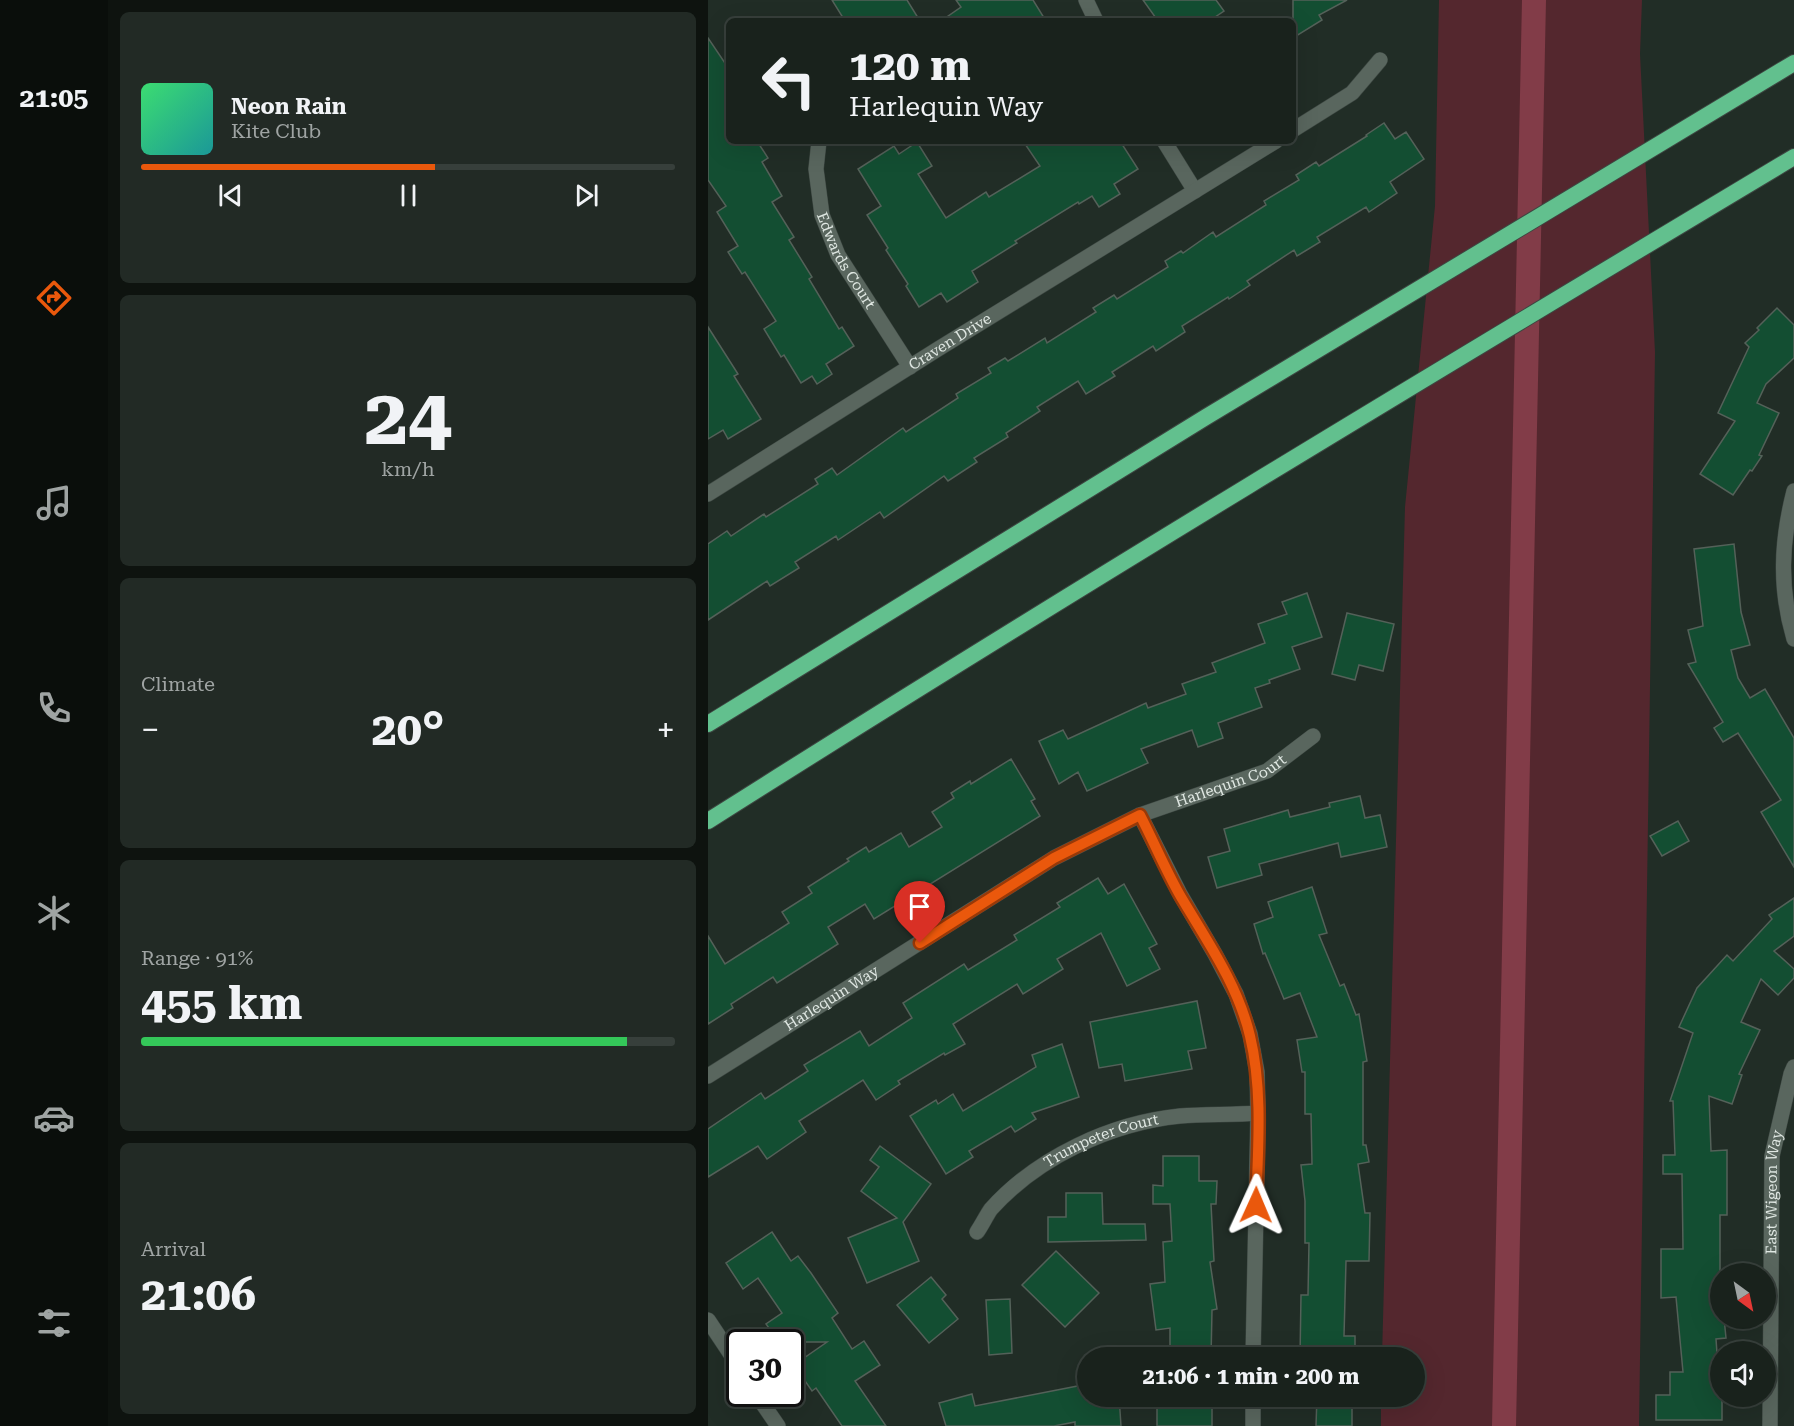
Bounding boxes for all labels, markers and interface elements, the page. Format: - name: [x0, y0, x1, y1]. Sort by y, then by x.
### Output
- text: 120 m: [849, 41, 971, 90]
- icon: left: [750, 42, 828, 120]
- text: 21:05: [20, 82, 88, 114]
- text: Harlequin Way: [849, 91, 1043, 123]
- text: Neon Rain: [231, 94, 346, 119]
- text: Kite Club: [231, 119, 321, 143]
- icon: previous: [214, 179, 247, 212]
- icon: pause: [392, 179, 425, 212]
- icon: next: [570, 179, 603, 212]
- street label: Edwards Court: [813, 209, 879, 313]
- icon: directions: [33, 277, 75, 319]
- street label: Craven Drive: [905, 309, 995, 374]
- text: 24: [364, 372, 452, 463]
- text: km/h: [381, 457, 435, 481]
- icon: music: [33, 482, 75, 524]
- text: Climate: [141, 672, 215, 696]
- icon: phone: [33, 687, 75, 729]
- text: 20°: [372, 703, 444, 756]
- text: −: [141, 710, 159, 749]
- text: +: [657, 710, 675, 749]
- street label: Harlequin Court: [1173, 751, 1290, 811]
- pin: [894, 881, 945, 943]
- icon: arrive: [903, 890, 936, 923]
- icon: climate: [33, 892, 75, 934]
- text: Range · 91%: [141, 946, 253, 970]
- street label: Harlequin Way: [781, 962, 882, 1035]
- text: 455 km: [141, 977, 302, 1030]
- icon: car: [33, 1097, 75, 1139]
- street label: Trumpeter Court: [1040, 1110, 1160, 1171]
- street label: East Wigeon Way: [1762, 1128, 1787, 1254]
- position arrow: [1224, 1173, 1288, 1237]
- text: Arrival: [141, 1237, 206, 1261]
- north arrow: [1710, 1263, 1776, 1329]
- map controls: [1710, 1263, 1776, 1407]
- text: 21:06: [141, 1268, 256, 1321]
- icon: filters: [33, 1302, 75, 1344]
- speed limit sign: 30: [726, 1329, 804, 1407]
- button: sound: [1710, 1341, 1776, 1407]
- text: 21:06 · 1 min · 200 m: [1142, 1364, 1360, 1389]

